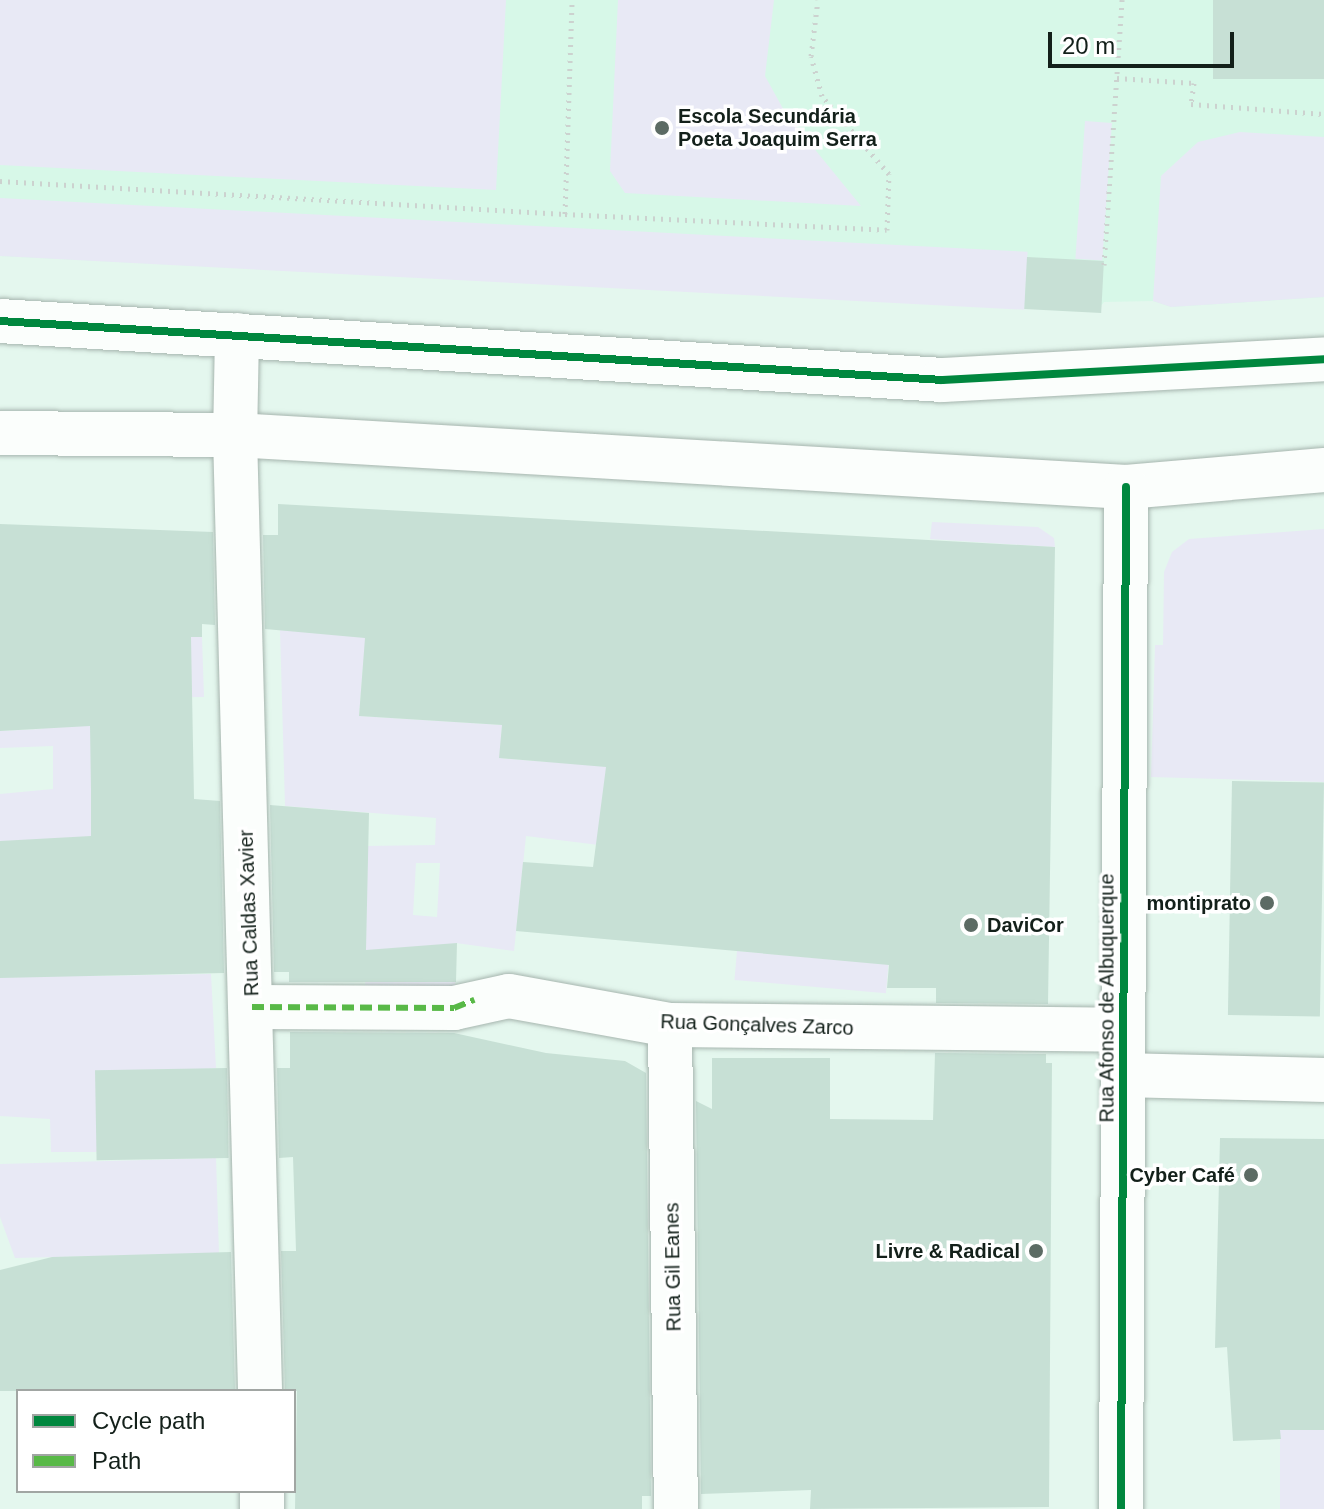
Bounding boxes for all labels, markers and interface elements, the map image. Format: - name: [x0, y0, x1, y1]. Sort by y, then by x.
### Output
- scale bar: [1052, 16, 1238, 66]
- text: 20 m: [1062, 32, 1115, 59]
- place label: Escola Secundária Poeta Joaquim Serra: [678, 104, 877, 151]
- marker: Escola Secundária Poeta Joaquim Serra: [653, 119, 671, 137]
- street label: Rua Caldas Xavier: [234, 829, 264, 997]
- street label: Rua Afonso de Albuquerque: [1095, 872, 1119, 1124]
- place label: montiprato: [1147, 891, 1251, 915]
- marker: montiprato: [1258, 894, 1276, 912]
- place label: DaviCor: [987, 913, 1064, 937]
- marker: DaviCor: [962, 916, 980, 934]
- street label: Rua Gonçalves Zarco: [660, 1010, 854, 1040]
- place label: Cyber Café: [1129, 1163, 1235, 1187]
- marker: Cyber Café: [1242, 1166, 1260, 1184]
- street label: Rua Gil Eanes: [660, 1202, 686, 1332]
- place label: Livre & Radical: [875, 1239, 1020, 1263]
- marker: Livre & Radical: [1027, 1242, 1045, 1260]
- legend: [16, 1389, 296, 1493]
- text: Cycle path: [92, 1407, 205, 1434]
- text: Path: [92, 1447, 141, 1474]

